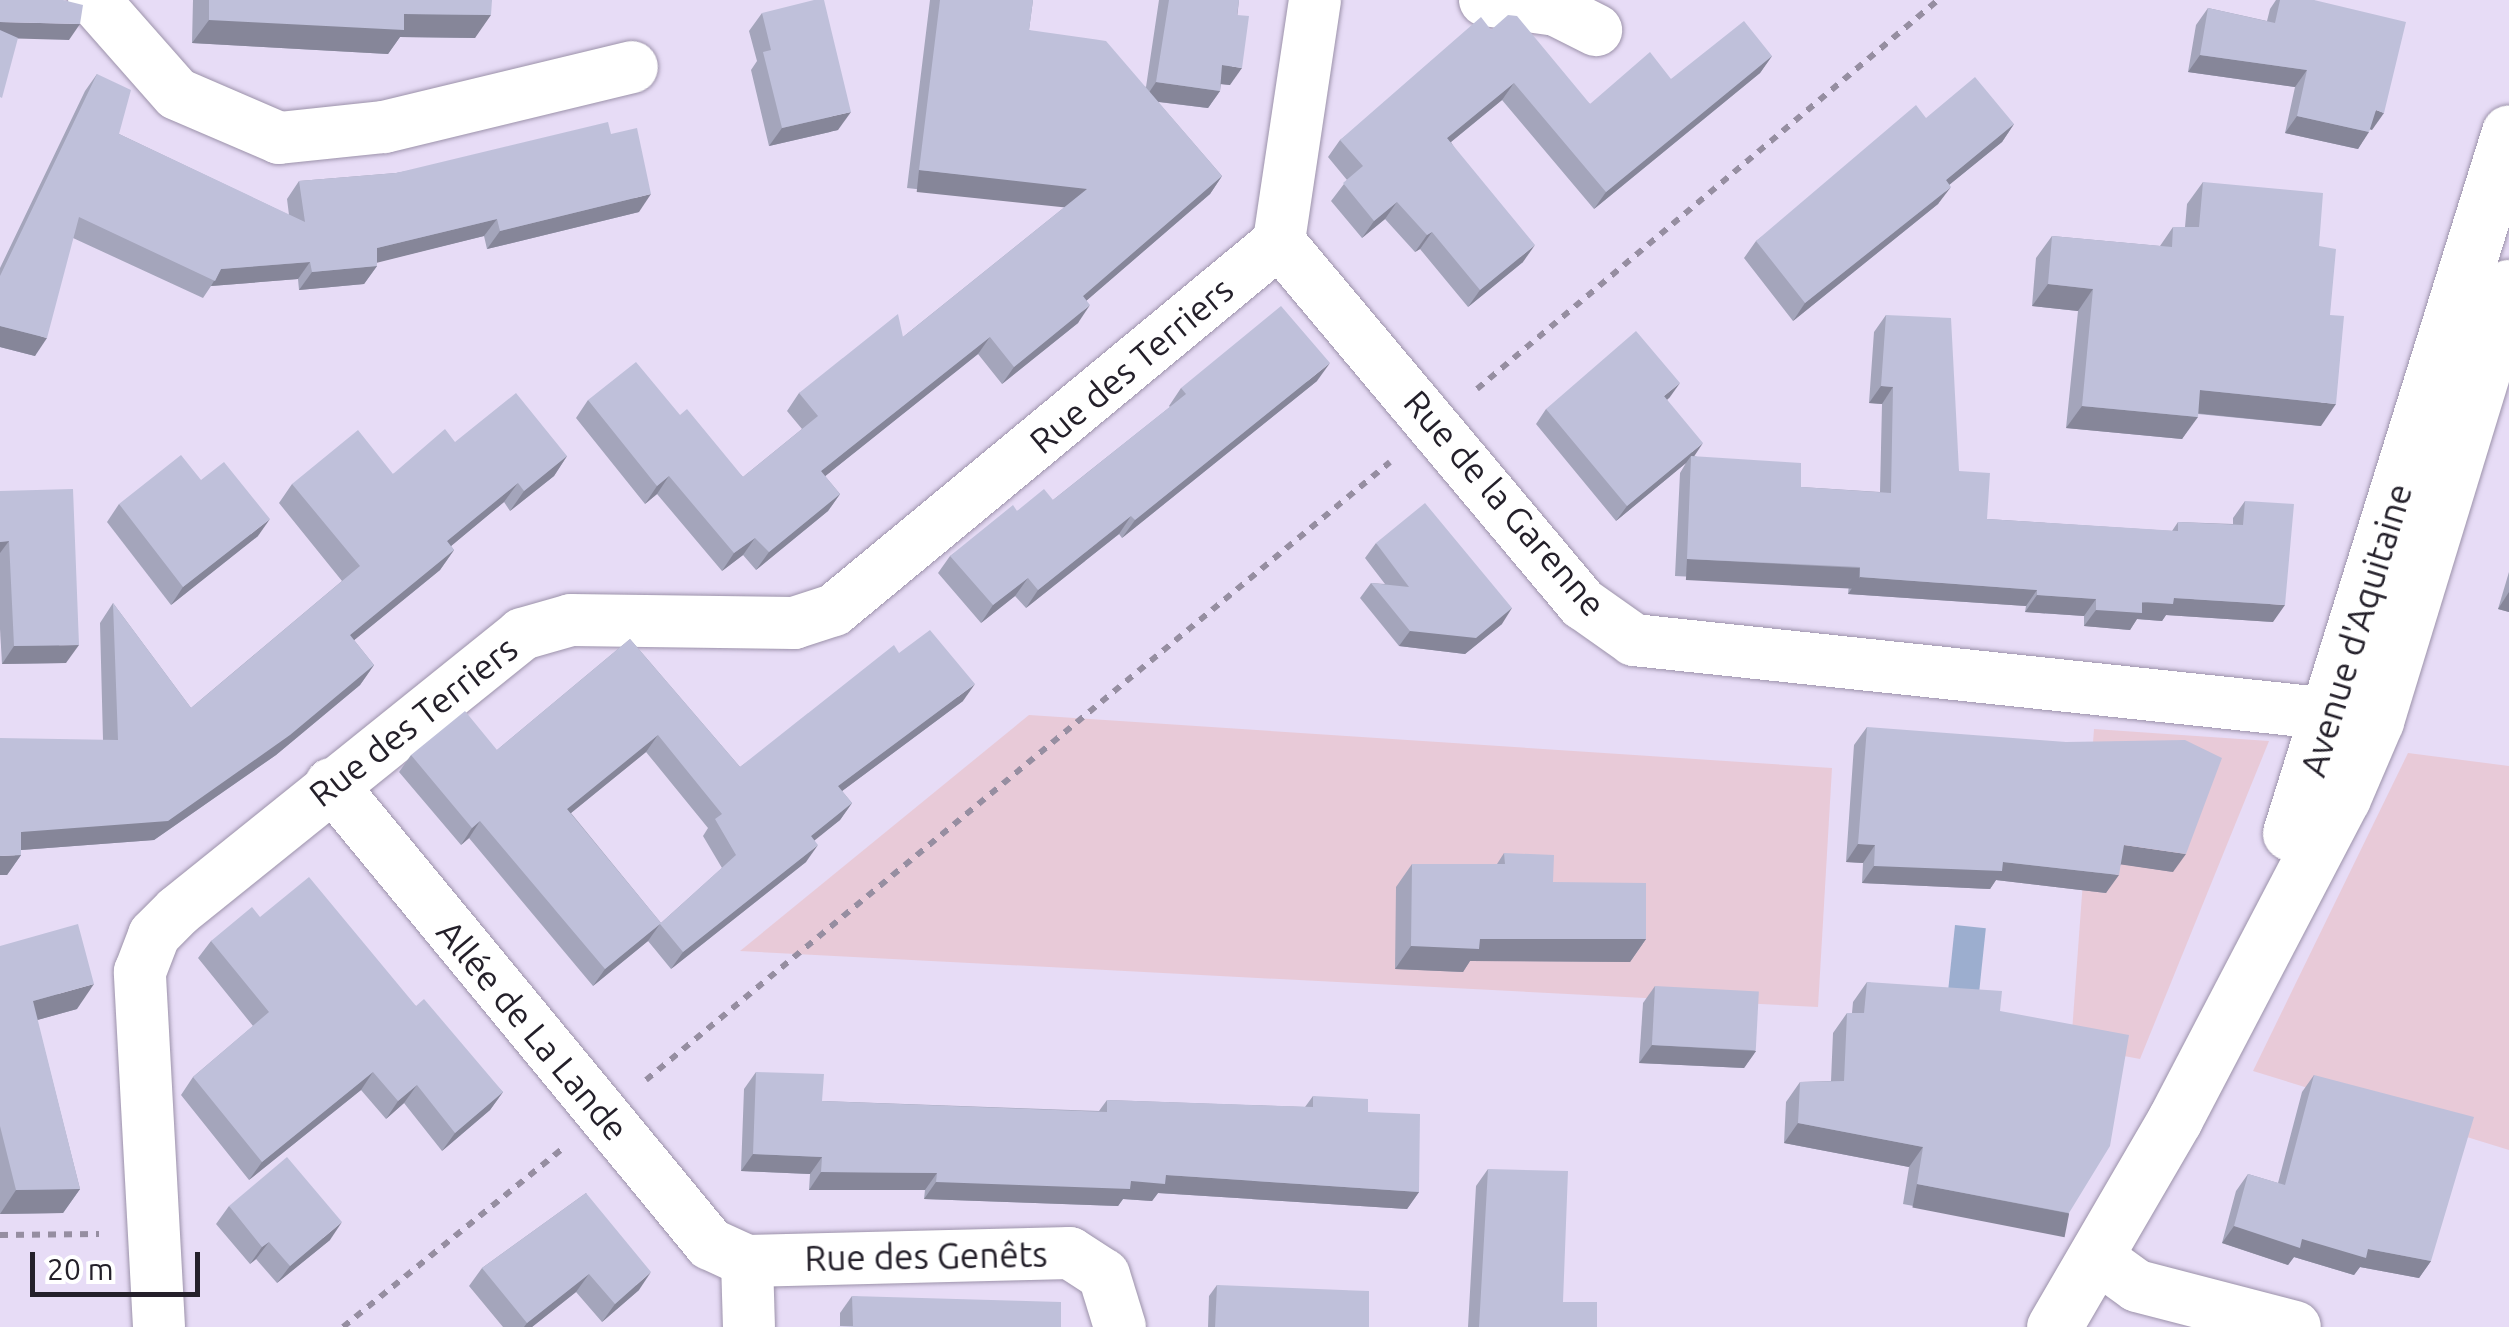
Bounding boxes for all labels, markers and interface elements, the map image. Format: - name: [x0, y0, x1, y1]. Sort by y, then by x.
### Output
- street label: Rue des Terriers: [1021, 268, 1241, 462]
- street label: Rue de la Garenne: [1396, 382, 1614, 624]
- street label: Avenue d'Aquitaine: [2292, 479, 2420, 781]
- street label: Rue des Terriers: [301, 627, 525, 815]
- street label: Allée de La Lande: [429, 911, 637, 1149]
- scale bar: [35, 1232, 205, 1294]
- street label: Rue des Genêts: [804, 1233, 1048, 1279]
- text: 20 m: [47, 1252, 114, 1286]

